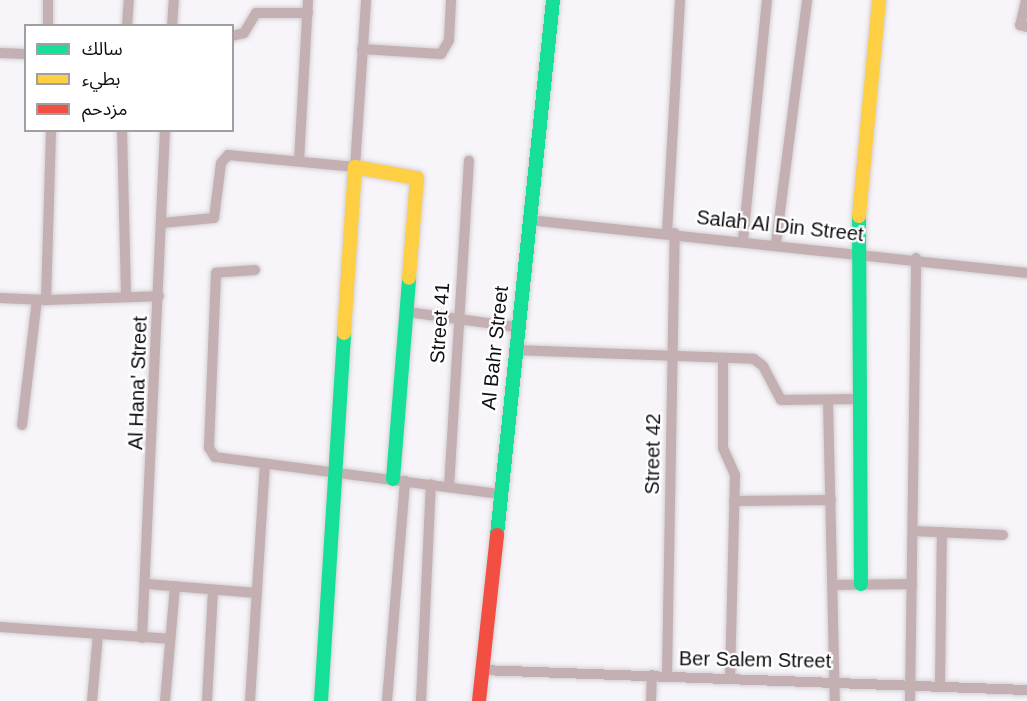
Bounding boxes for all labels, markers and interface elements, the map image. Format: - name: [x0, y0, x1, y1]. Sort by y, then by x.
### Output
- legend: [24, 24, 234, 132]
- text: سالك: [82, 39, 123, 59]
- text: بطيء: [82, 69, 120, 89]
- text: مزدحم: [82, 99, 127, 119]
- street label: Salah Al Din Street: [695, 205, 865, 247]
- street label: Street 41: [425, 282, 455, 364]
- street label: Al Bahr Street: [477, 285, 513, 411]
- street label: Al Hana' Street: [124, 316, 152, 450]
- street label: Street 42: [640, 413, 666, 495]
- street label: Ber Salem Street: [679, 647, 831, 673]

